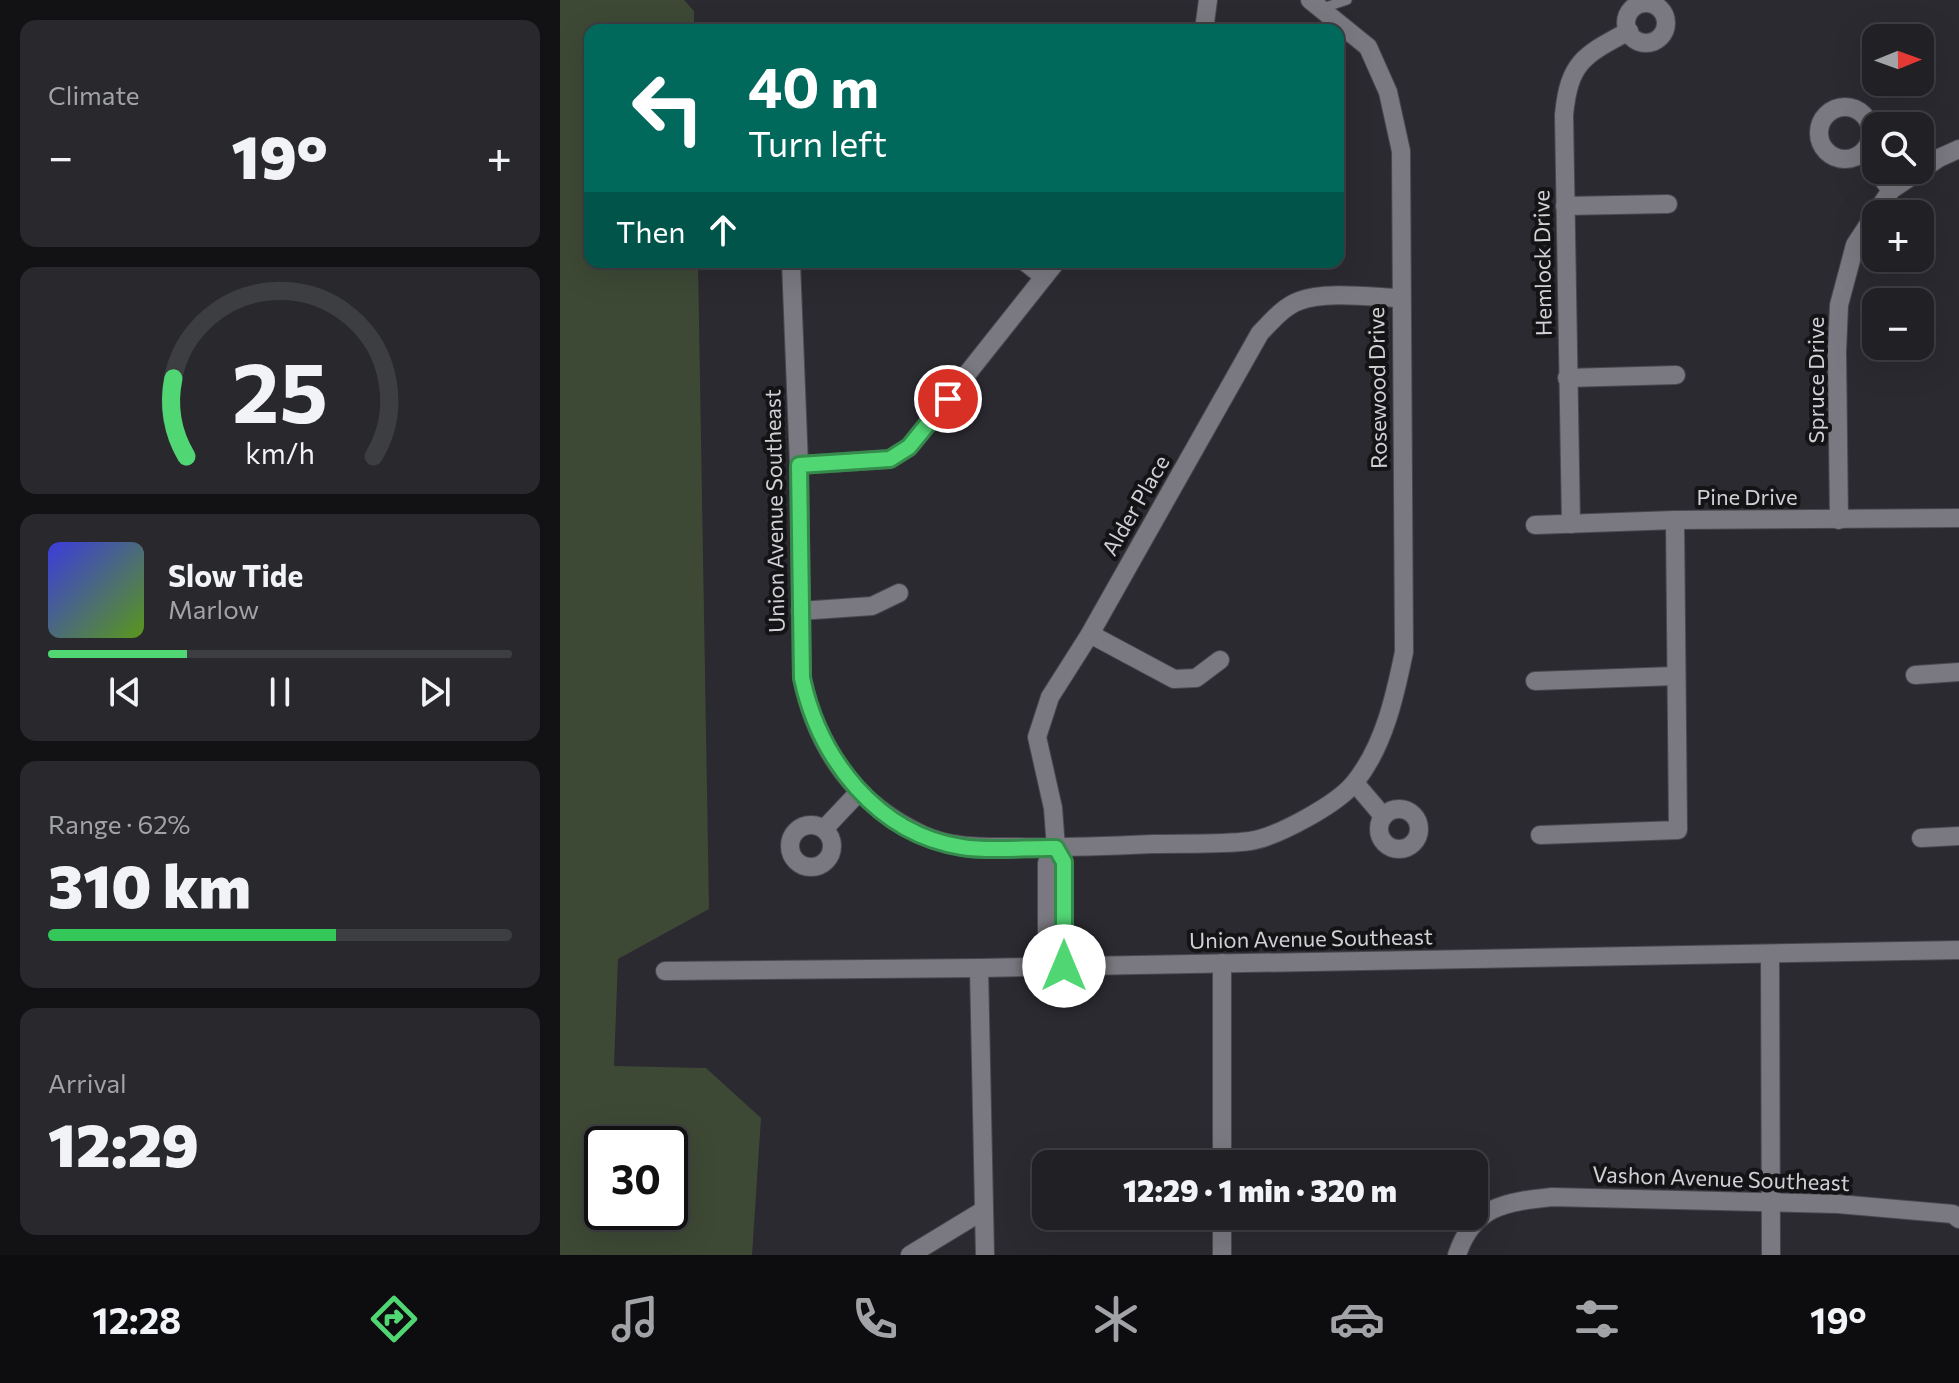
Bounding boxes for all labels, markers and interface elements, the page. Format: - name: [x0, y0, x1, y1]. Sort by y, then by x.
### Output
- north arrow: [1862, 24, 1934, 96]
- map controls: [1862, 24, 1934, 360]
- text: 40 m: [748, 51, 879, 120]
- icon: left: [616, 56, 720, 160]
- text: Climate: [48, 79, 140, 110]
- button: search: [1862, 112, 1934, 184]
- text: 19°: [231, 118, 328, 191]
- text: Turn left: [748, 120, 887, 164]
- text: −: [48, 128, 73, 182]
- text: +: [486, 128, 512, 182]
- street label: Hemlock Drive: [1527, 190, 1557, 336]
- button: +: [1862, 200, 1934, 272]
- icon: ahead: [701, 208, 745, 252]
- text: Then: [616, 212, 685, 249]
- button: −: [1862, 288, 1934, 360]
- street label: Rosewood Drive: [1362, 307, 1392, 469]
- street label: Spruce Drive: [1802, 317, 1829, 443]
- text: 25: [232, 337, 328, 439]
- pin: [914, 365, 982, 433]
- icon: arrive: [926, 377, 970, 421]
- street label: Union Avenue Southeast: [758, 389, 790, 633]
- text: km/h: [245, 435, 315, 470]
- street label: Alder Place: [1095, 450, 1175, 560]
- street label: Pine Drive: [1696, 483, 1798, 510]
- text: Slow Tide: [168, 556, 303, 593]
- text: Marlow: [168, 593, 259, 624]
- icon: previous: [103, 670, 147, 714]
- icon: pause: [258, 670, 302, 714]
- icon: next: [413, 670, 457, 714]
- text: Range · 62%: [48, 808, 191, 839]
- text: 310 km: [48, 847, 251, 920]
- street label: Union Avenue Southeast: [1189, 922, 1433, 954]
- position arrow: [1022, 924, 1106, 1008]
- text: Arrival: [48, 1067, 127, 1098]
- text: 12:29: [48, 1106, 199, 1179]
- speed limit sign: 30: [584, 1126, 688, 1230]
- street label: Vashon Avenue Southeast: [1592, 1160, 1850, 1196]
- text: 12:29 · 1 min · 320 m: [1123, 1171, 1397, 1208]
- icon: directions: [366, 1291, 422, 1347]
- icon: music: [607, 1291, 663, 1347]
- icon: phone: [847, 1291, 903, 1347]
- icon: climate: [1088, 1291, 1144, 1347]
- icon: car: [1329, 1291, 1385, 1347]
- icon: filters: [1569, 1291, 1625, 1347]
- text: 12:28: [92, 1297, 181, 1341]
- text: 19°: [1810, 1297, 1867, 1341]

